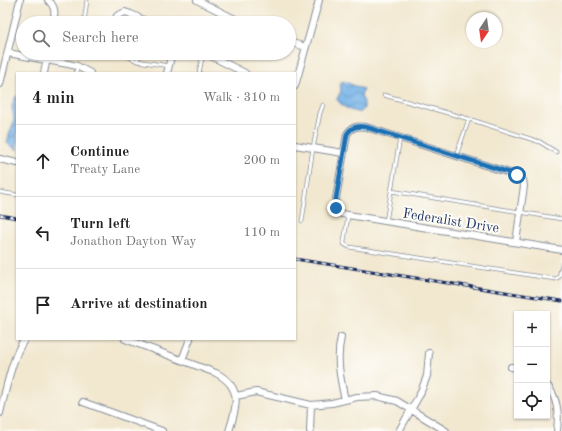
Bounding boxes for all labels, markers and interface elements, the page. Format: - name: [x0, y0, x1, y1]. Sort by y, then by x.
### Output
- north arrow: [466, 12, 502, 48]
- search box: [16, 16, 296, 60]
- icon: search: [30, 27, 52, 49]
- text: Search here: [62, 31, 139, 46]
- text: 4 min: [32, 90, 75, 107]
- text: Walk · 310 m: [203, 91, 280, 104]
- text: Continue: [70, 145, 129, 160]
- icon: ahead: [32, 150, 54, 172]
- text: 200 m: [243, 154, 280, 167]
- text: Treaty Lane: [70, 163, 140, 176]
- route start: [508, 166, 526, 184]
- route end: [327, 199, 345, 217]
- street label: Federalist Drive: [402, 206, 500, 236]
- text: Turn left: [70, 217, 130, 232]
- icon: left: [32, 222, 54, 244]
- text: 110 m: [243, 226, 280, 239]
- text: Jonathon Dayton Way: [70, 235, 197, 248]
- icon: arrive: [32, 294, 54, 316]
- text: Arrive at destination: [70, 297, 208, 312]
- map controls: [514, 311, 550, 419]
- button: +: [514, 311, 550, 347]
- button: −: [514, 347, 550, 383]
- button: locate: [514, 383, 550, 419]

